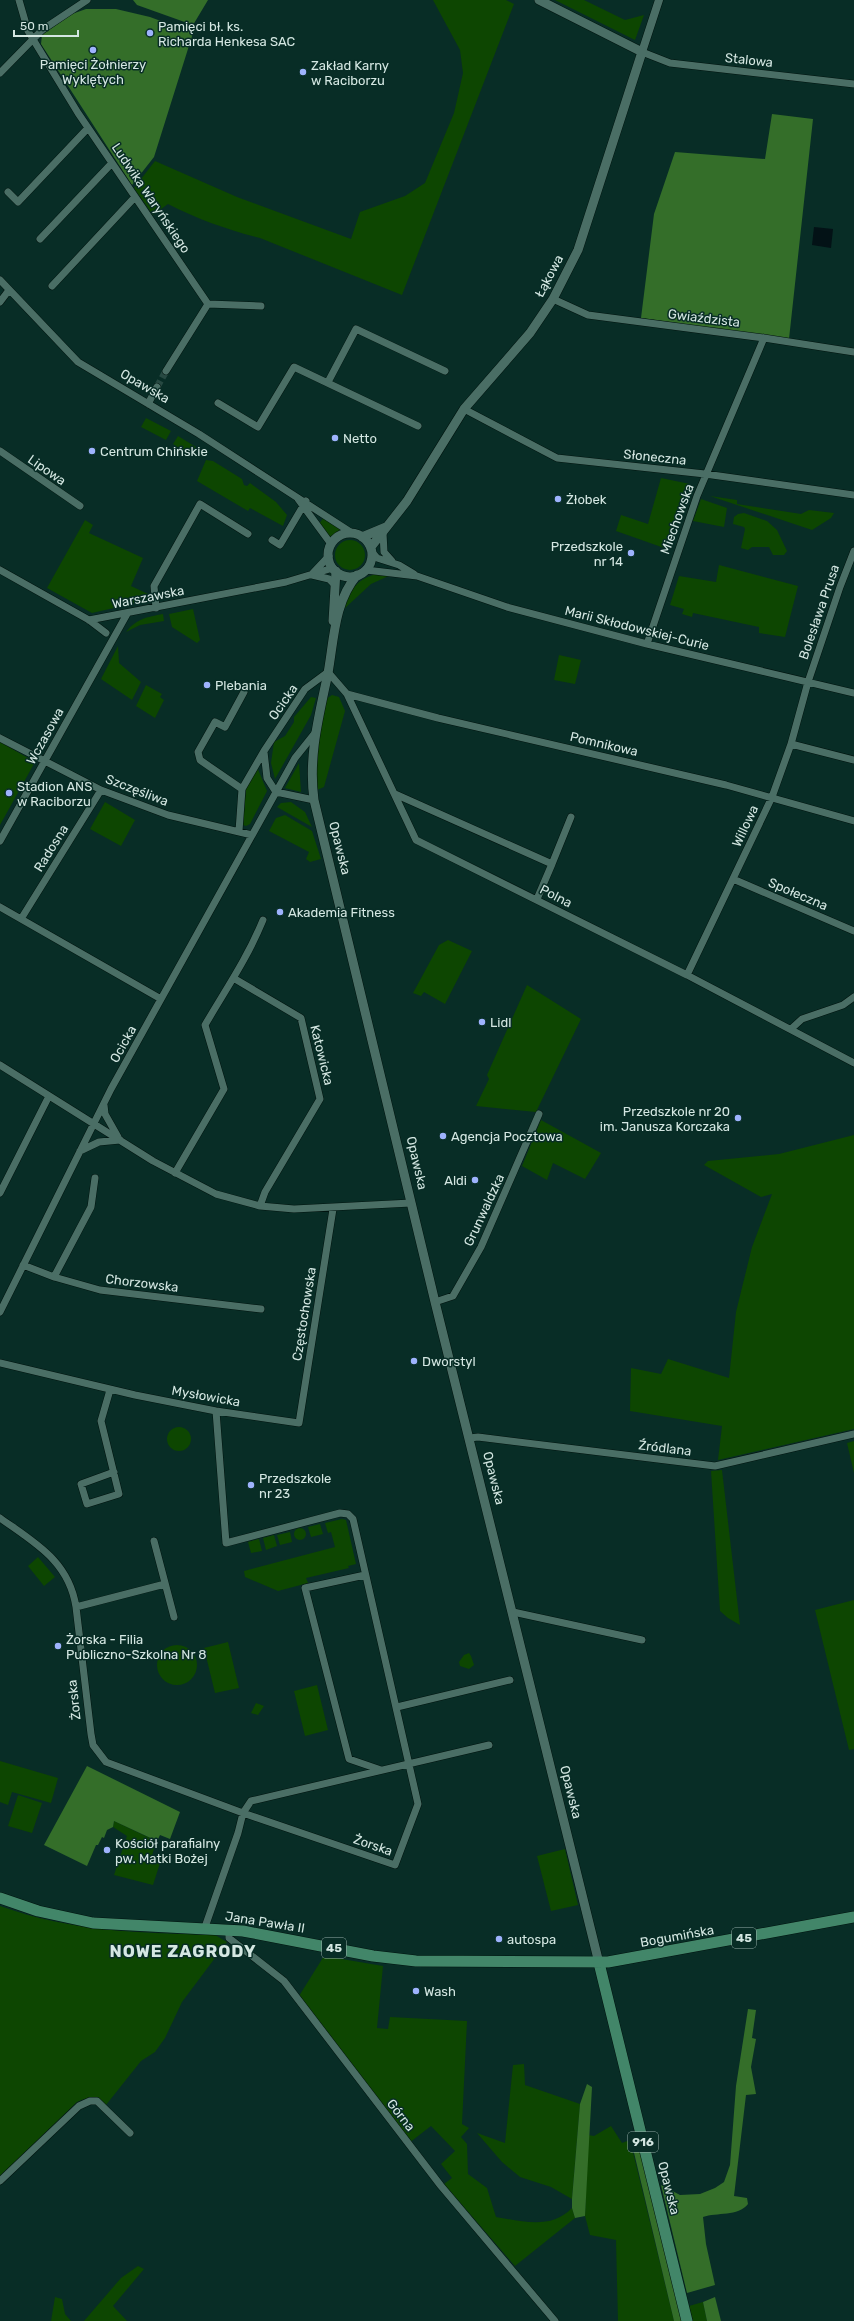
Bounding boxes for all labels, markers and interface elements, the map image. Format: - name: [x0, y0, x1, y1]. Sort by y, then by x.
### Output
- scale bar: [14, 12, 78, 38]
- text: 50 m: [20, 19, 48, 33]
- place label: Pamięci bł. ks. Richarda Henkesa SAC: [158, 19, 295, 49]
- marker: Pamięci bł. ks. Richarda Henkesa SAC: [145, 28, 155, 38]
- marker: Pamięci Żołnierzy Wyklętych: [88, 45, 98, 55]
- street label: Stalowa: [724, 50, 774, 70]
- place label: Pamięci Żołnierzy Wyklętych: [40, 57, 146, 87]
- place label: Zakład Karny w Raciborzu: [311, 58, 389, 88]
- marker: Zakład Karny w Raciborzu: [298, 67, 308, 77]
- street label: Ludwika Waryńskiego: [108, 140, 193, 256]
- street label: Łąkowa: [532, 252, 566, 300]
- street label: Gwiaździsta: [667, 306, 741, 330]
- street label: Opawska: [118, 366, 172, 406]
- place label: Netto: [343, 431, 377, 446]
- marker: Netto: [330, 433, 340, 443]
- place label: Centrum Chińskie: [100, 444, 208, 459]
- marker: Centrum Chińskie: [87, 446, 97, 456]
- street label: Słoneczna: [623, 446, 687, 468]
- street label: Lipowa: [25, 452, 69, 488]
- street label: Miechowska: [657, 482, 697, 556]
- place label: Żłobek: [566, 492, 607, 507]
- marker: Żłobek: [553, 494, 563, 504]
- place label: Przedszkole nr 14: [551, 539, 623, 569]
- marker: Przedszkole nr 14: [626, 548, 636, 558]
- street label: Bolesława Prusa: [796, 563, 842, 661]
- street label: Warszawska: [111, 583, 185, 611]
- street label: Marii Skłodowskiej-Curie: [563, 603, 711, 653]
- place label: Plebania: [215, 678, 267, 693]
- marker: Plebania: [202, 680, 212, 690]
- street label: Ocicka: [265, 681, 301, 723]
- street label: Wczasowa: [23, 705, 67, 767]
- street label: Pomnikowa: [569, 729, 639, 759]
- street label: Szczęśliwa: [104, 771, 170, 809]
- place label: Stadion ANS w Raciborzu: [17, 779, 92, 809]
- marker: Stadion ANS w Raciborzu: [4, 788, 14, 798]
- street label: Willowa: [729, 803, 761, 849]
- street label: Opawska: [326, 820, 354, 876]
- street label: Radosna: [31, 822, 71, 874]
- street label: Społeczna: [766, 875, 830, 913]
- street label: Polna: [537, 882, 575, 910]
- place label: Akademia Fitness: [288, 905, 395, 920]
- marker: Akademia Fitness: [275, 907, 285, 917]
- place label: Lidl: [490, 1015, 511, 1030]
- marker: Lidl: [477, 1017, 487, 1027]
- street label: Ocicka: [107, 1023, 139, 1065]
- street label: Katowicka: [307, 1023, 337, 1087]
- place label: Przedszkole nr 20 im. Janusza Korczaka: [600, 1104, 730, 1134]
- marker: Przedszkole nr 20 im. Janusza Korczaka: [733, 1113, 743, 1123]
- place label: Agencja Pocztowa: [451, 1129, 563, 1145]
- marker: Agencja Pocztowa: [438, 1131, 448, 1141]
- street label: Opawska: [404, 1135, 430, 1191]
- street label: Grunwaldzka: [461, 1171, 507, 1249]
- place label: Aldi: [444, 1173, 467, 1188]
- marker: Aldi: [470, 1175, 480, 1185]
- street label: Częstochowska: [289, 1266, 319, 1362]
- street label: Chorzowska: [105, 1271, 179, 1295]
- place label: Dworstyl: [422, 1354, 476, 1369]
- marker: Dworstyl: [409, 1356, 419, 1366]
- street label: Mysłowicka: [171, 1383, 241, 1409]
- street label: Źródlana: [638, 1437, 692, 1459]
- street label: Opawska: [480, 1450, 508, 1506]
- place label: Przedszkole nr 23: [259, 1471, 331, 1501]
- marker: Przedszkole nr 23: [246, 1480, 256, 1490]
- place label: Żorska - Filia Publiczno-Szkolna Nr 8: [66, 1632, 207, 1662]
- marker: Żorska - Filia Publiczno-Szkolna Nr 8: [53, 1641, 63, 1651]
- street label: Żorska: [64, 1679, 84, 1721]
- street label: Opawska: [557, 1764, 585, 1820]
- street label: Żorska: [351, 1831, 395, 1859]
- place label: Kościół parafialny pw. Matki Bożej: [115, 1836, 220, 1866]
- marker: Kościół parafialny pw. Matki Bożej: [102, 1845, 112, 1855]
- street label: Jana Pawła II: [224, 1908, 306, 1936]
- street label: Bogumińska: [639, 1922, 715, 1951]
- road number: 45: [732, 1928, 756, 1948]
- place label: autospa: [507, 1932, 556, 1947]
- marker: autospa: [494, 1934, 504, 1944]
- road number: 45: [322, 1938, 346, 1958]
- district label: NOWE ZAGRODY: [110, 1941, 257, 1961]
- place label: Wash: [424, 1984, 456, 1999]
- marker: Wash: [411, 1986, 421, 1996]
- street label: Górna: [384, 2096, 418, 2134]
- road number: 916: [628, 2132, 658, 2152]
- street label: Opawska: [655, 2160, 683, 2216]

